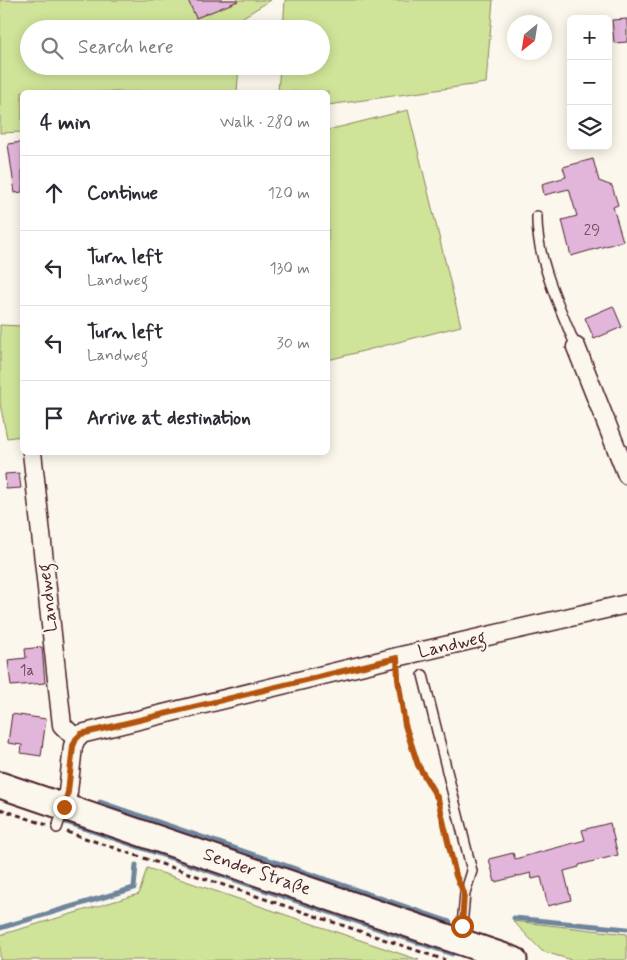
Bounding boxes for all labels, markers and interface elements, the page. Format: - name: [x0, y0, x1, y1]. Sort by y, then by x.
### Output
- north arrow: [507, 15, 552, 60]
- map controls: [567, 15, 612, 150]
- button: +: [567, 15, 612, 60]
- search box: [20, 20, 330, 75]
- icon: search: [38, 34, 66, 62]
- text: Search here: [78, 35, 174, 60]
- button: −: [567, 60, 612, 105]
- button: layers: [567, 105, 612, 150]
- text: 4 min: [40, 109, 91, 137]
- text: Walk · 280 m: [220, 112, 310, 133]
- icon: ahead: [40, 179, 68, 207]
- text: Continue: [87, 181, 158, 206]
- text: 120 m: [268, 183, 310, 204]
- house number: 29: [584, 221, 600, 241]
- text: Turn left: [87, 245, 163, 270]
- icon: left: [40, 254, 68, 282]
- text: 130 m: [269, 258, 310, 279]
- text: Landweg: [87, 270, 148, 291]
- text: Turn left: [87, 320, 163, 345]
- icon: left: [40, 329, 68, 357]
- text: 30 m: [277, 333, 310, 354]
- text: Landweg: [87, 345, 148, 366]
- icon: arrive: [40, 404, 68, 432]
- text: Arrive at destination: [87, 406, 251, 431]
- street label: Landweg: [32, 562, 66, 633]
- street label: Landweg: [416, 626, 489, 666]
- house number: 1a: [20, 661, 34, 681]
- route end: [53, 796, 76, 819]
- street label: Sender Straße: [200, 842, 314, 902]
- route start: [451, 915, 474, 938]

